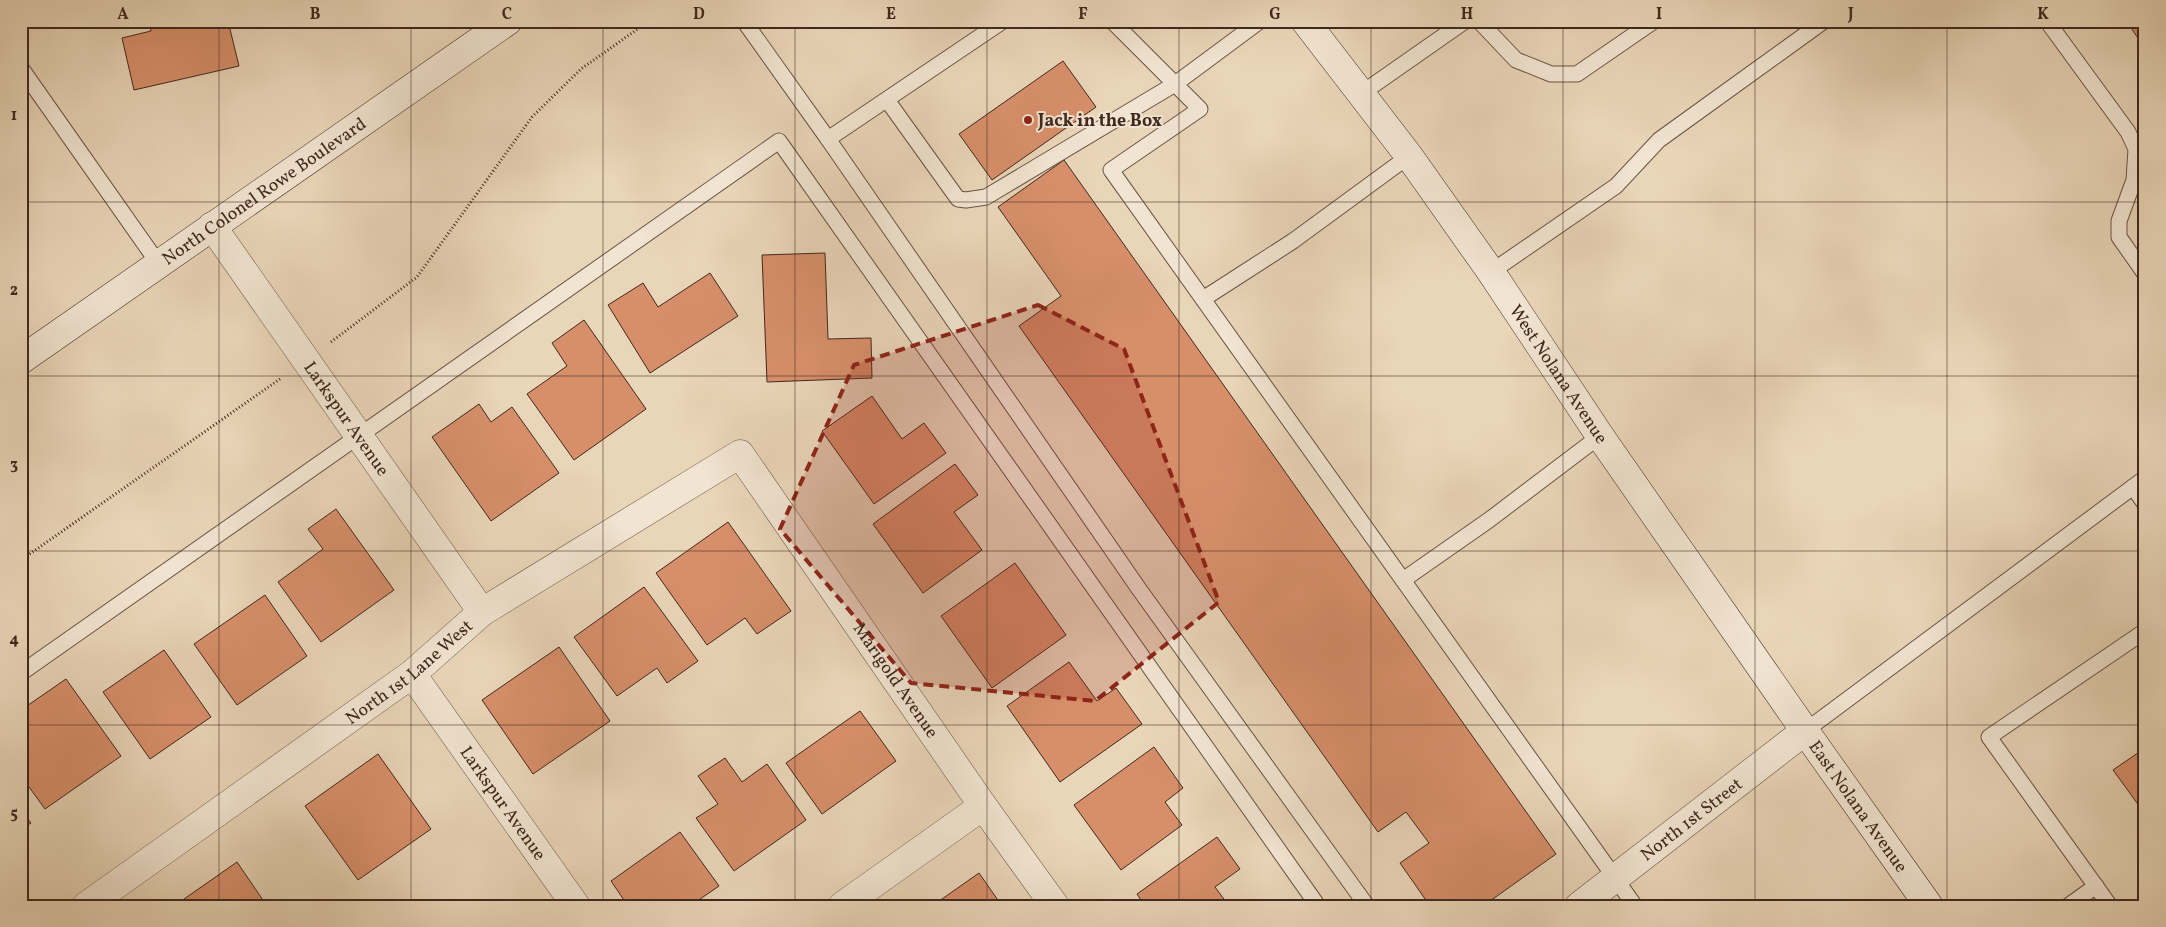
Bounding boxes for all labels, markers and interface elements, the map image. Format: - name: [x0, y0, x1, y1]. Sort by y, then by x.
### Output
- text: A: [117, 4, 129, 26]
- text: B: [310, 4, 321, 26]
- text: C: [502, 4, 512, 26]
- text: D: [693, 4, 705, 26]
- text: E: [886, 4, 896, 26]
- text: F: [1078, 4, 1088, 26]
- text: G: [1269, 4, 1281, 26]
- text: H: [1461, 4, 1473, 26]
- text: I: [1656, 4, 1662, 26]
- text: J: [1847, 4, 1854, 26]
- text: K: [2037, 4, 2049, 26]
- text: 1: [11, 105, 17, 127]
- place label: Jack in the Box: [1037, 109, 1162, 134]
- street label: North Colonel Rowe Boulevard: [158, 112, 372, 272]
- marker: Jack in the Box: [1022, 114, 1034, 126]
- text: 2: [10, 280, 18, 302]
- street label: West Nolana Avenue: [1502, 300, 1613, 450]
- street label: Larkspur Avenue: [297, 357, 394, 482]
- text: 3: [10, 454, 18, 476]
- street label: North 1st Lane West: [341, 615, 479, 731]
- street label: Marigold Avenue: [846, 618, 944, 744]
- text: 4: [9, 629, 19, 651]
- street label: East Nolana Avenue: [1802, 736, 1913, 878]
- street label: Larkspur Avenue: [453, 742, 551, 866]
- street label: North 1st Street: [1636, 773, 1748, 868]
- text: 5: [10, 803, 18, 825]

